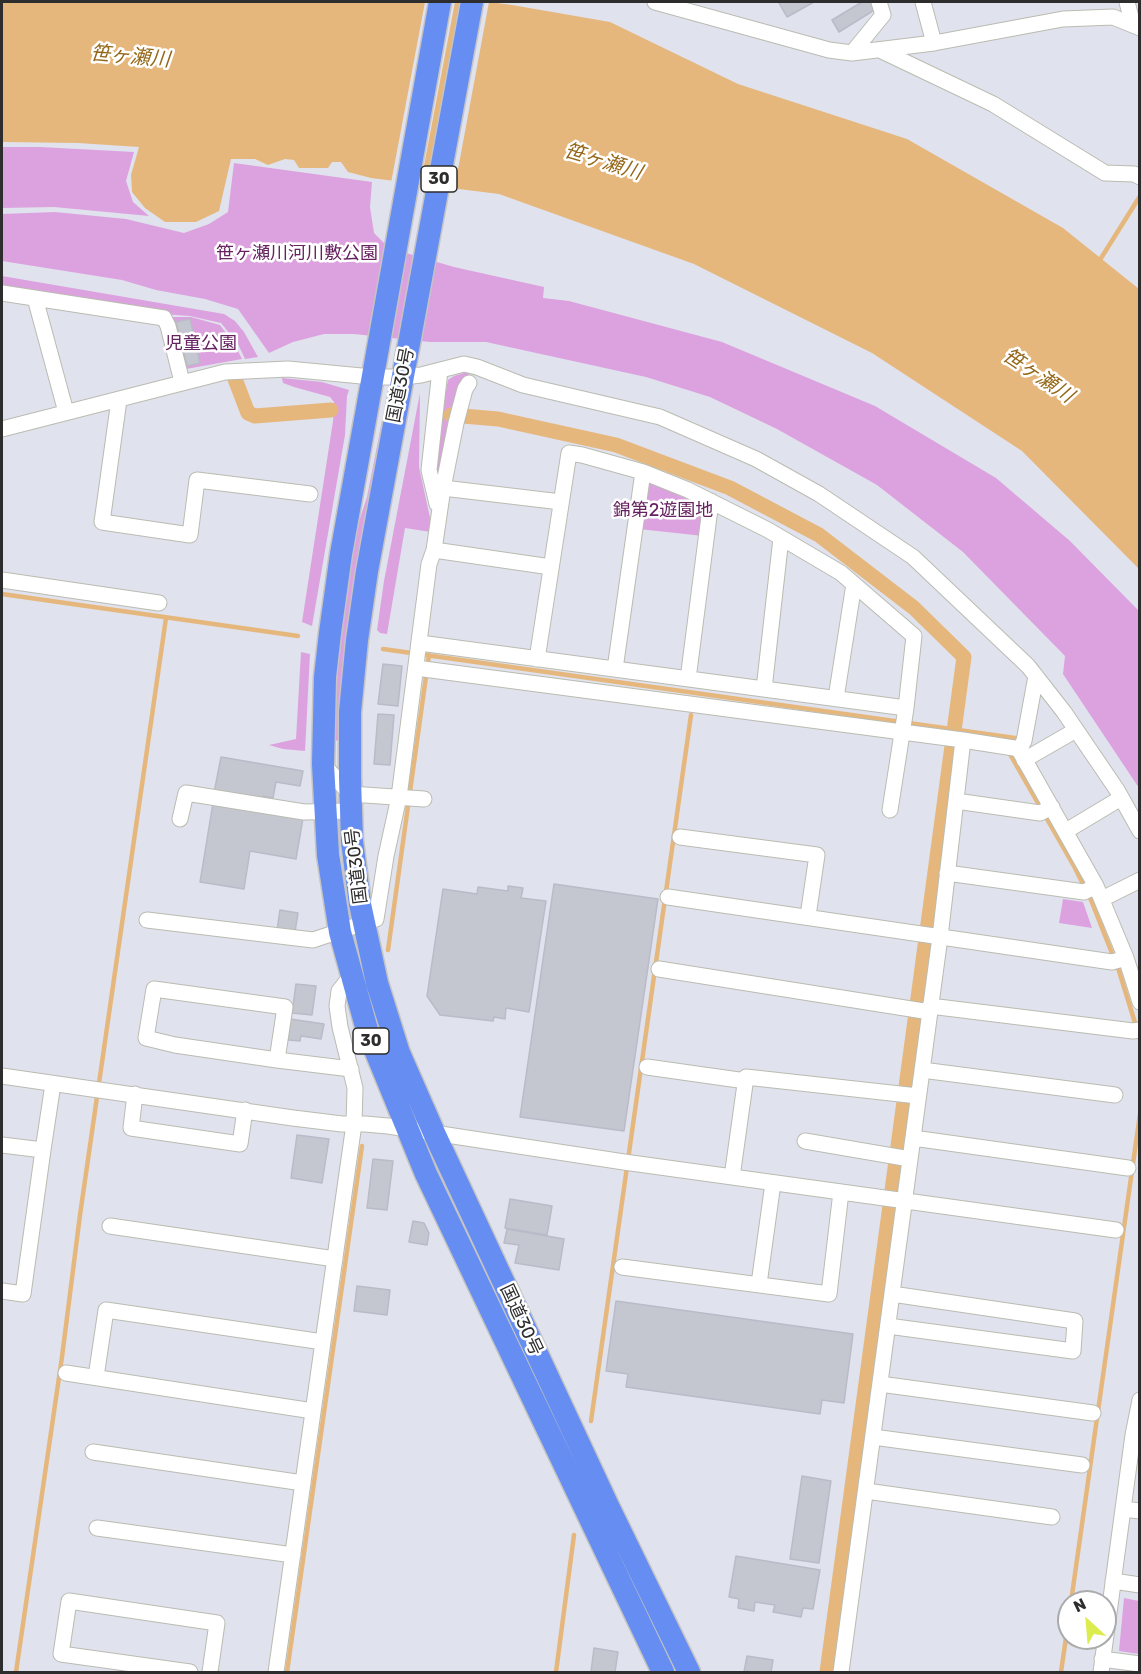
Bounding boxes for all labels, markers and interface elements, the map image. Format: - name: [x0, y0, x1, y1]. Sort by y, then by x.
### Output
- water label: 笹ヶ瀬川: [89, 42, 171, 72]
- water label: 笹ヶ瀬川: [561, 139, 645, 185]
- road number: 30: [421, 166, 457, 192]
- park label: 笹ヶ瀬川河川敷公園: [216, 243, 378, 265]
- park label: 児童公園: [165, 333, 237, 355]
- water label: 笹ヶ瀬川: [998, 344, 1078, 408]
- street label: 国道30号: [383, 346, 419, 424]
- park label: 錦第2遊園地: [613, 500, 713, 522]
- street label: 国道30号: [342, 827, 372, 905]
- road number: 30: [353, 1028, 389, 1054]
- street label: 国道30号: [495, 1281, 547, 1359]
- north arrow: [1057, 1590, 1117, 1650]
- text: N: [1070, 1594, 1089, 1616]

